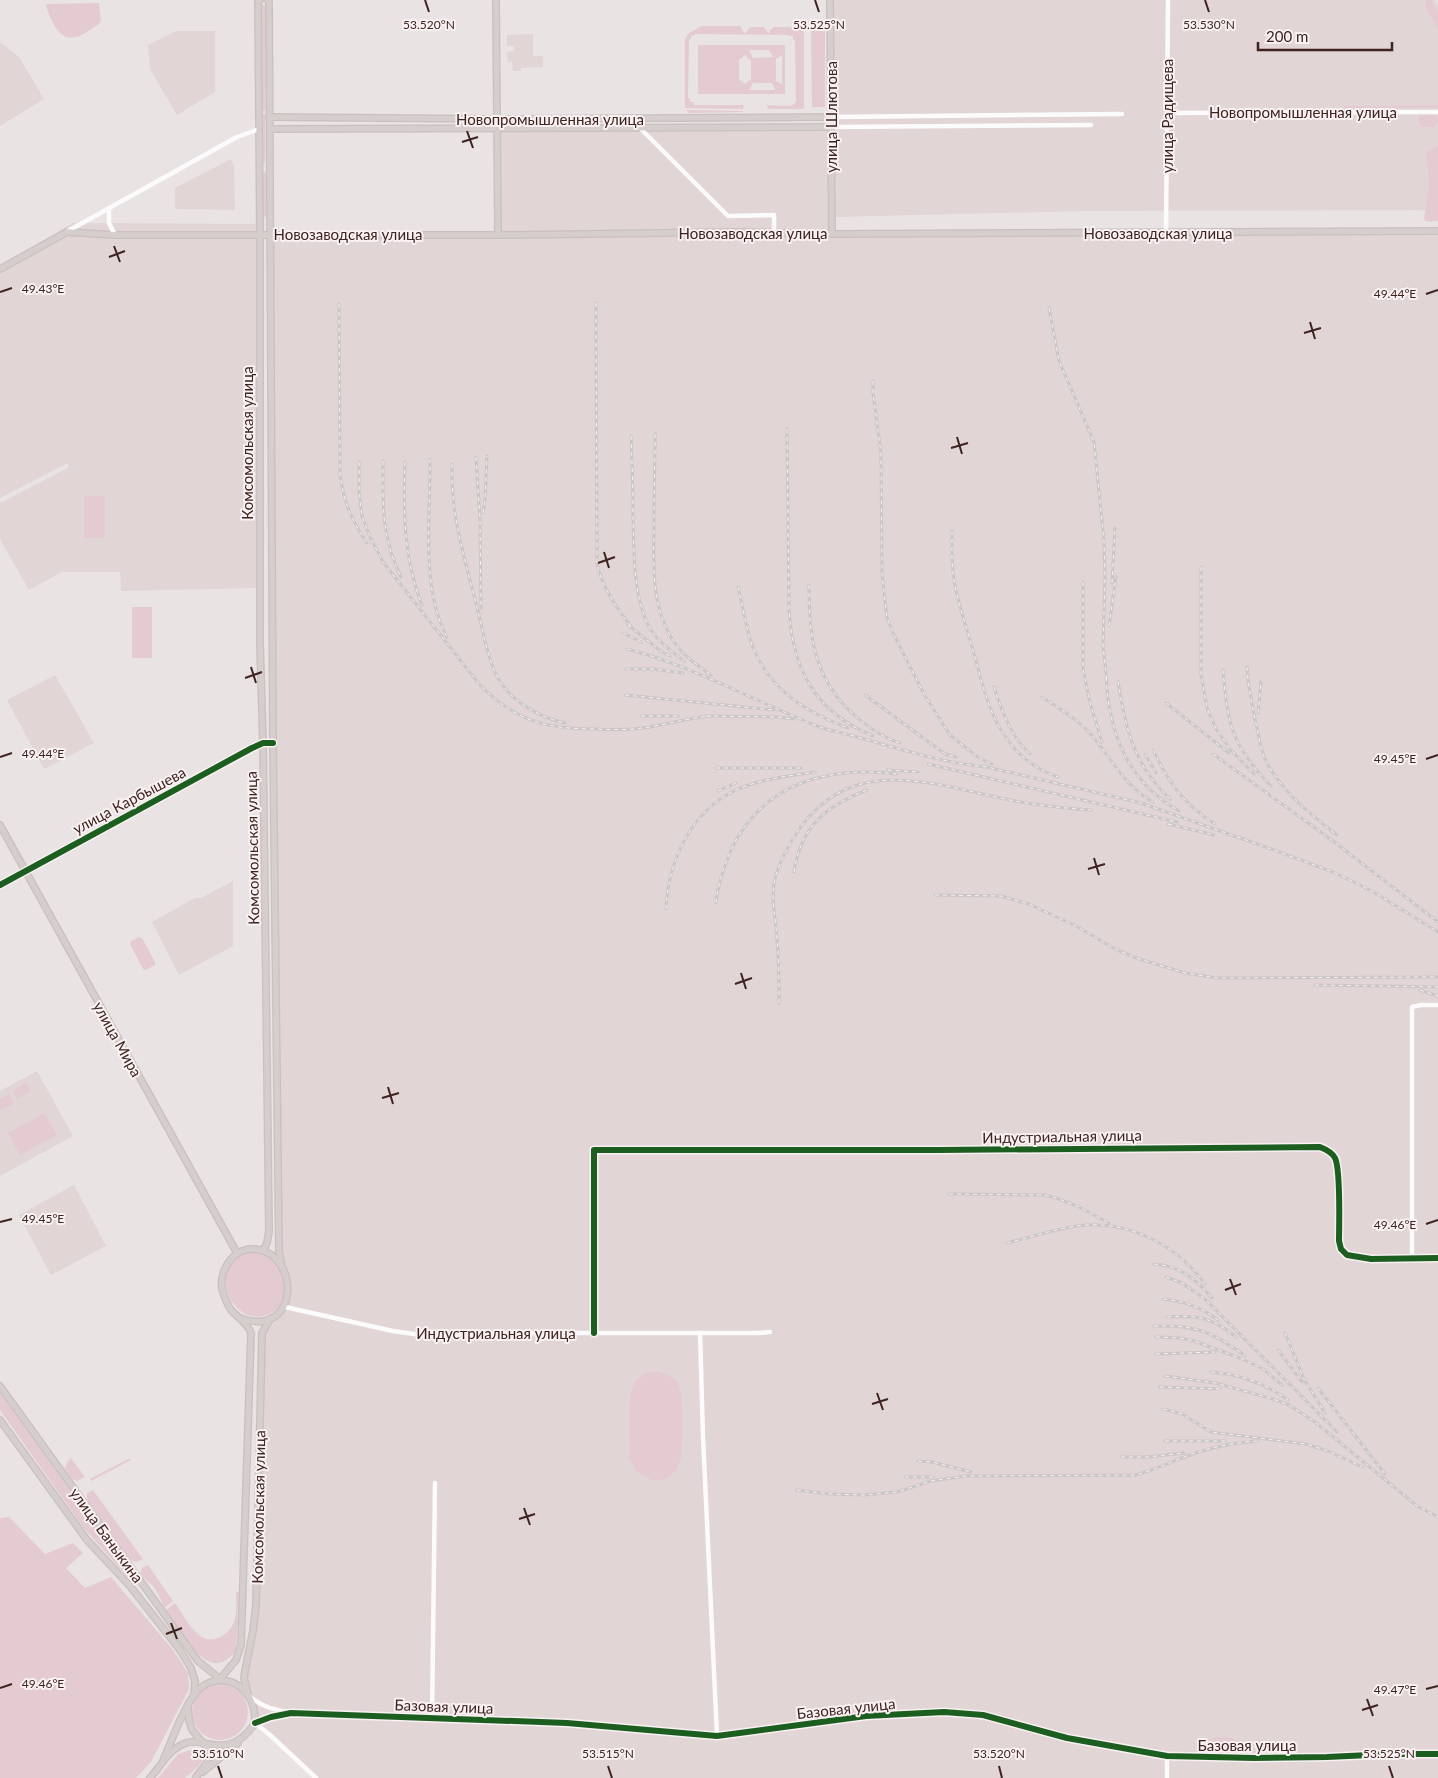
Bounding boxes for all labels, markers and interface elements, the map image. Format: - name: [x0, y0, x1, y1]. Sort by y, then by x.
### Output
- text: 53.520°N: [403, 17, 455, 32]
- text: 53.525°N: [793, 17, 845, 32]
- text: 53.530°N: [1183, 17, 1235, 32]
- scale bar: [1258, 20, 1392, 52]
- text: 200 m: [1266, 27, 1308, 45]
- street label: улица Радищева: [1158, 59, 1176, 173]
- street label: улица Шлютова: [822, 61, 840, 173]
- street label: Новопромышленная улица: [1209, 103, 1397, 121]
- street label: Новопромышленная улица: [456, 110, 644, 128]
- street label: Новозаводская улица: [678, 224, 828, 242]
- street label: Новозаводская улица: [1083, 224, 1233, 242]
- street label: Новозаводская улица: [273, 225, 423, 243]
- text: 49.43°E: [22, 281, 64, 296]
- text: 49.44°E: [1374, 286, 1416, 301]
- street label: Комсомольская улица: [238, 366, 256, 520]
- text: 49.44°E: [22, 746, 64, 761]
- text: 49.45°E: [1374, 751, 1416, 766]
- street label: улица Карбышева: [69, 763, 189, 837]
- street label: Комсомольская улица: [242, 771, 262, 925]
- street label: улица Мира: [90, 998, 146, 1080]
- street label: Индустриальная улица: [982, 1126, 1142, 1146]
- text: 49.45°E: [22, 1211, 64, 1226]
- text: 49.46°E: [1374, 1217, 1416, 1232]
- street label: Индустриальная улица: [416, 1324, 576, 1342]
- street label: Комсомольская улица: [248, 1430, 268, 1584]
- street label: улица Баныкина: [66, 1484, 148, 1586]
- text: 49.46°E: [22, 1676, 64, 1691]
- text: 49.47°E: [1374, 1682, 1416, 1697]
- street label: Базовая улица: [796, 1694, 896, 1722]
- street label: Базовая улица: [394, 1695, 494, 1717]
- street label: Базовая улица: [1197, 1736, 1297, 1754]
- text: 53.510°N: [192, 1746, 244, 1761]
- text: 53.515°N: [582, 1746, 634, 1761]
- text: 53.520°N: [973, 1746, 1025, 1761]
- text: 53.525°N: [1363, 1746, 1415, 1761]

